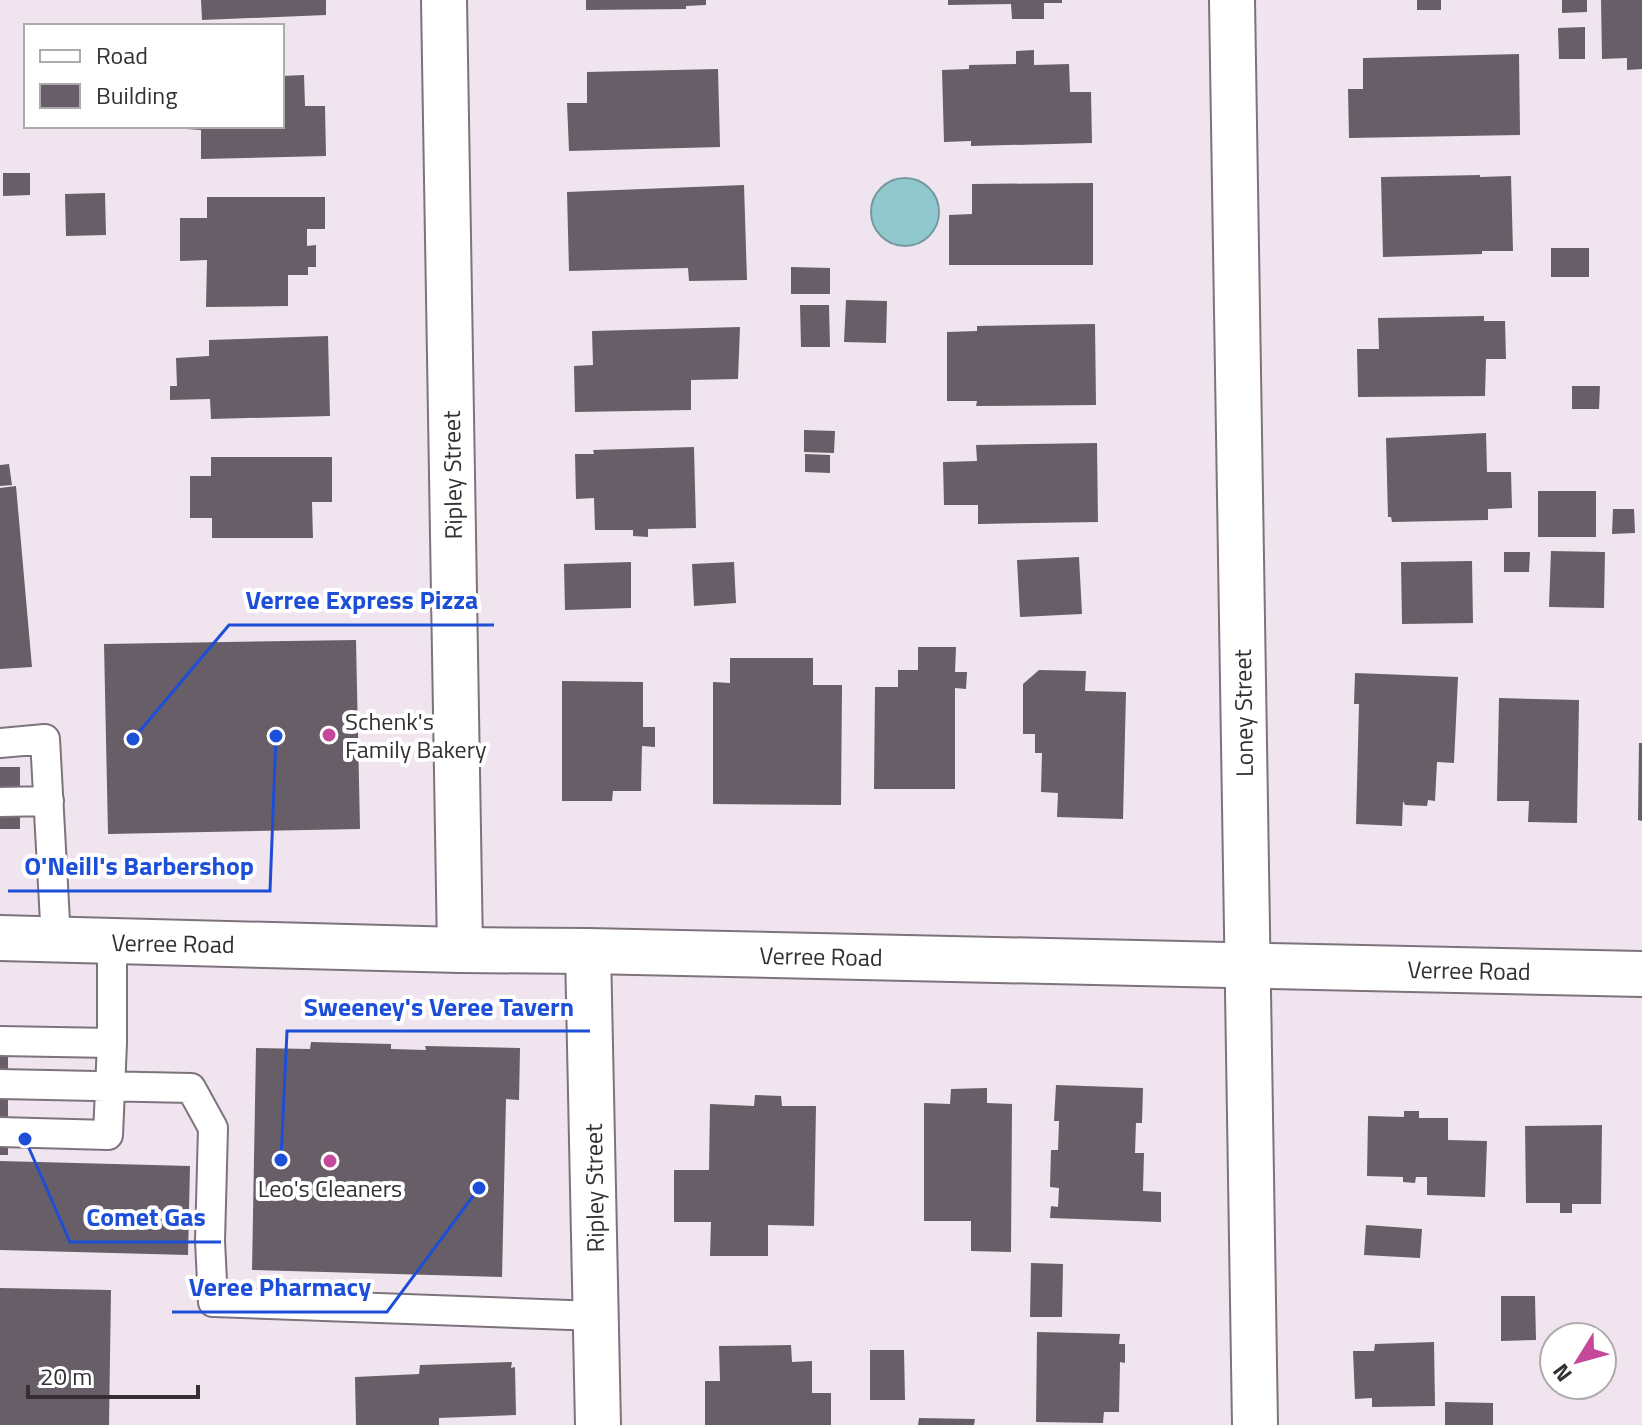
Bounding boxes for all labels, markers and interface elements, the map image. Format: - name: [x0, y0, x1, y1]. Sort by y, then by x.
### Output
- legend: [24, 24, 284, 128]
- text: Road: [96, 37, 148, 73]
- text: Building: [96, 77, 178, 113]
- street label: Ripley Street: [433, 410, 471, 540]
- callout: Verree Express Pizza: [229, 575, 494, 625]
- text: Verree Express Pizza: [246, 580, 478, 619]
- street label: Loney Street: [1224, 648, 1262, 777]
- place label: Schenk's Family Bakery: [345, 703, 487, 767]
- marker: Schenk's Family Bakery: [320, 726, 338, 744]
- callout: O'Neill's Barbershop: [8, 841, 270, 891]
- text: O'Neill's Barbershop: [24, 846, 254, 885]
- street label: Verree Road: [111, 924, 235, 962]
- street label: Verree Road: [759, 937, 883, 975]
- street label: Verree Road: [1407, 951, 1531, 989]
- callout: Sweeney's Veree Tavern: [287, 981, 590, 1031]
- text: Sweeney's Veree Tavern: [304, 987, 574, 1026]
- street label: Ripley Street: [575, 1123, 613, 1253]
- marker: Leo's Cleaners: [321, 1152, 339, 1170]
- place label: Leo's Cleaners: [258, 1170, 402, 1206]
- callout: Comet Gas: [70, 1192, 221, 1242]
- text: Comet Gas: [86, 1197, 206, 1236]
- callout: Veree Pharmacy: [172, 1262, 387, 1312]
- text: Veree Pharmacy: [189, 1267, 371, 1306]
- north arrow: [1538, 1321, 1618, 1401]
- scale bar: [28, 1349, 198, 1399]
- text: N: [1544, 1357, 1580, 1389]
- text: 20 m: [40, 1358, 92, 1394]

